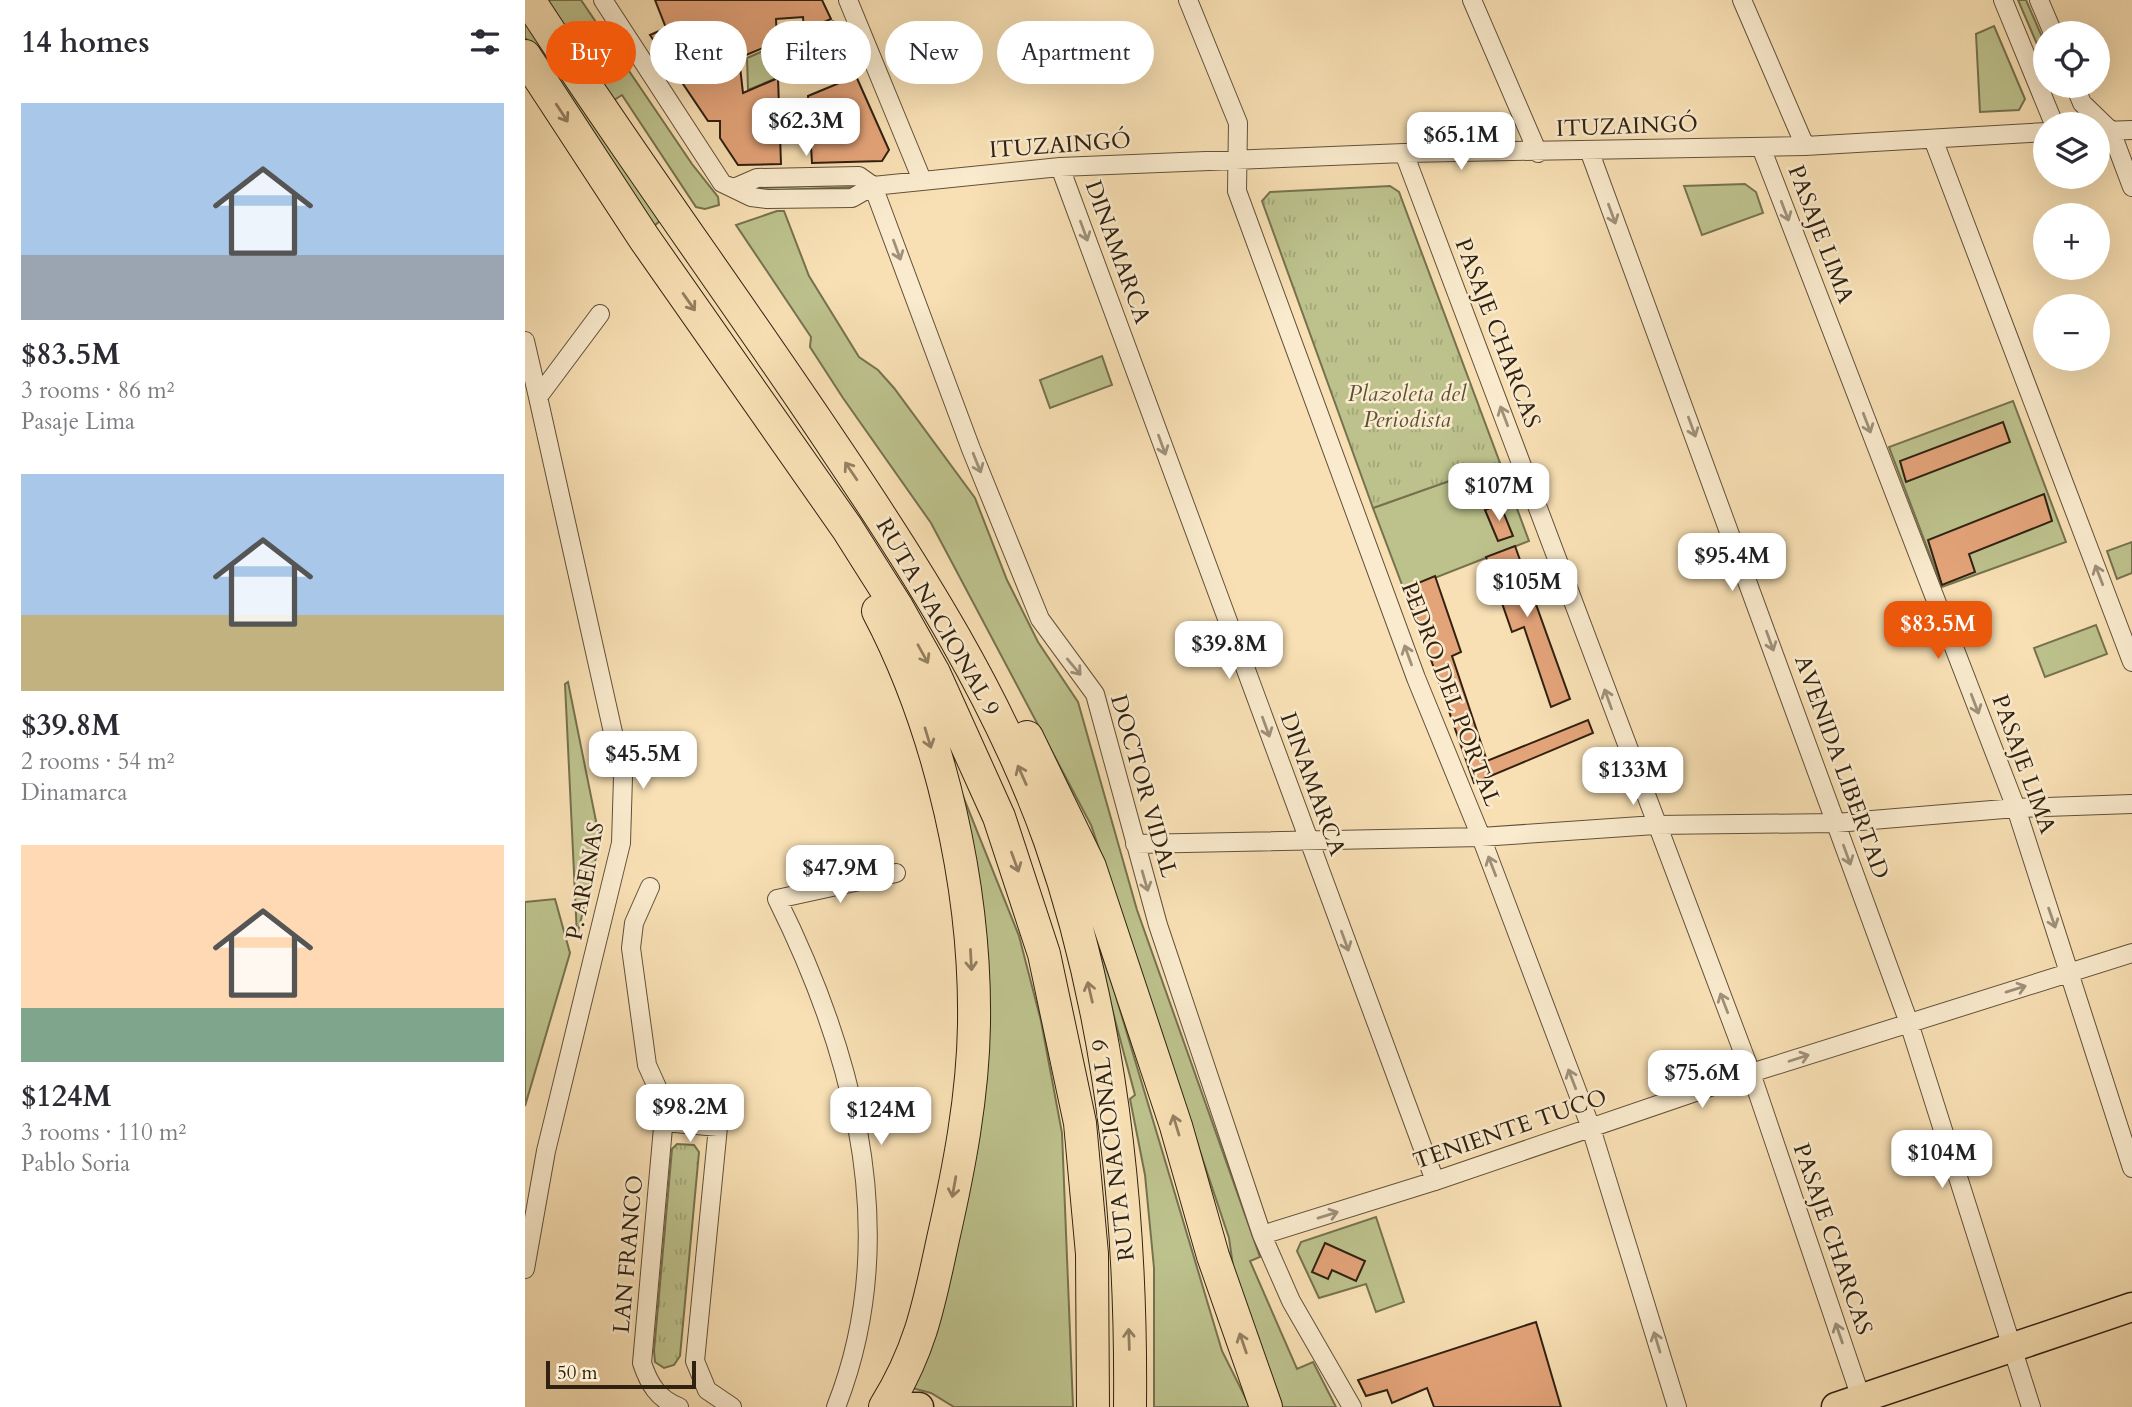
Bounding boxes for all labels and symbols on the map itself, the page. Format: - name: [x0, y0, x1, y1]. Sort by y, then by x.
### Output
- pin: $62.3M: [749, 99, 863, 158]
- one-way arrow: [556, 102, 570, 122]
- street label: ITUZAINGÓ: [1556, 107, 1697, 144]
- pin: $65.1M: [1404, 113, 1518, 172]
- street label: ITUZAINGÓ: [988, 124, 1131, 165]
- street label: PASAJE LIMA: [1780, 160, 1862, 308]
- street label: DINAMARCA: [1078, 176, 1159, 329]
- one-way arrow: [1780, 199, 1793, 221]
- one-way arrow: [1607, 202, 1620, 224]
- one-way arrow: [1079, 220, 1091, 242]
- street label: PASAJE CHARCAS: [1448, 234, 1548, 432]
- one-way arrow: [892, 238, 904, 260]
- one-way arrow: [682, 292, 696, 311]
- park label: Plazoleta del Periodista: [1348, 378, 1467, 435]
- one-way arrow: [1496, 406, 1509, 428]
- one-way arrow: [1862, 412, 1875, 434]
- one-way arrow: [1687, 416, 1699, 437]
- one-way arrow: [1157, 433, 1169, 455]
- one-way arrow: [971, 451, 984, 473]
- one-way arrow: [843, 462, 858, 481]
- pin: $107M: [1450, 463, 1548, 523]
- street label: RUTA NACIONAL 9: [869, 513, 1007, 721]
- pin: $95.4M: [1675, 534, 1789, 593]
- pin: $105M: [1478, 560, 1576, 619]
- one-way arrow: [2092, 565, 2104, 587]
- street label: PEDRO DEL PORTAL: [1394, 577, 1508, 811]
- pin: $83.5M: [1881, 602, 1995, 661]
- pin: $39.8M: [1172, 622, 1286, 681]
- one-way arrow: [1765, 629, 1777, 651]
- one-way arrow: [917, 643, 930, 664]
- one-way arrow: [1400, 644, 1413, 666]
- street label: AVENIDA LIBERTAD: [1787, 651, 1897, 883]
- one-way arrow: [1066, 657, 1082, 675]
- one-way arrow: [1601, 688, 1613, 710]
- street label: PASAJE LIMA: [1985, 690, 2064, 838]
- street label: DOCTOR VIDAL: [1103, 691, 1185, 881]
- one-way arrow: [1970, 693, 1983, 714]
- street label: DINAMARCA: [1273, 708, 1354, 861]
- one-way arrow: [1261, 716, 1274, 738]
- one-way arrow: [923, 726, 935, 748]
- pin: $45.5M: [586, 732, 700, 791]
- pin: $133M: [1584, 748, 1682, 807]
- one-way arrow: [1015, 765, 1028, 786]
- street label: P. ARENAS: [558, 819, 612, 943]
- one-way arrow: [1842, 843, 1855, 865]
- pin: $47.9M: [783, 846, 897, 905]
- one-way arrow: [1010, 850, 1023, 872]
- one-way arrow: [1485, 855, 1497, 877]
- one-way arrow: [1140, 869, 1153, 891]
- one-way arrow: [2046, 907, 2059, 929]
- one-way arrow: [1340, 929, 1353, 951]
- one-way arrow: [965, 949, 978, 971]
- one-way arrow: [1083, 981, 1096, 1004]
- one-way arrow: [2005, 982, 2027, 995]
- one-way arrow: [1717, 992, 1730, 1014]
- street label: RUTA NACIONAL 9: [1084, 1037, 1142, 1263]
- pin: $75.6M: [1645, 1050, 1759, 1110]
- one-way arrow: [1788, 1051, 1810, 1063]
- one-way arrow: [1565, 1068, 1578, 1090]
- street label: TENIENTE TUCO: [1409, 1081, 1611, 1177]
- pin: $98.2M: [633, 1084, 747, 1144]
- pin: $124M: [832, 1088, 930, 1147]
- one-way arrow: [1168, 1115, 1181, 1137]
- pin: $104M: [1893, 1130, 1991, 1190]
- street label: PASAJE CHARCAS: [1786, 1139, 1880, 1339]
- street label: LAN FRANCO: [606, 1174, 650, 1334]
- one-way arrow: [947, 1175, 960, 1198]
- one-way arrow: [1316, 1207, 1338, 1220]
- one-way arrow: [1832, 1323, 1844, 1345]
- one-way arrow: [1123, 1328, 1136, 1351]
- one-way arrow: [1650, 1331, 1663, 1353]
- one-way arrow: [1236, 1332, 1248, 1354]
- scale bar: [546, 1358, 697, 1390]

